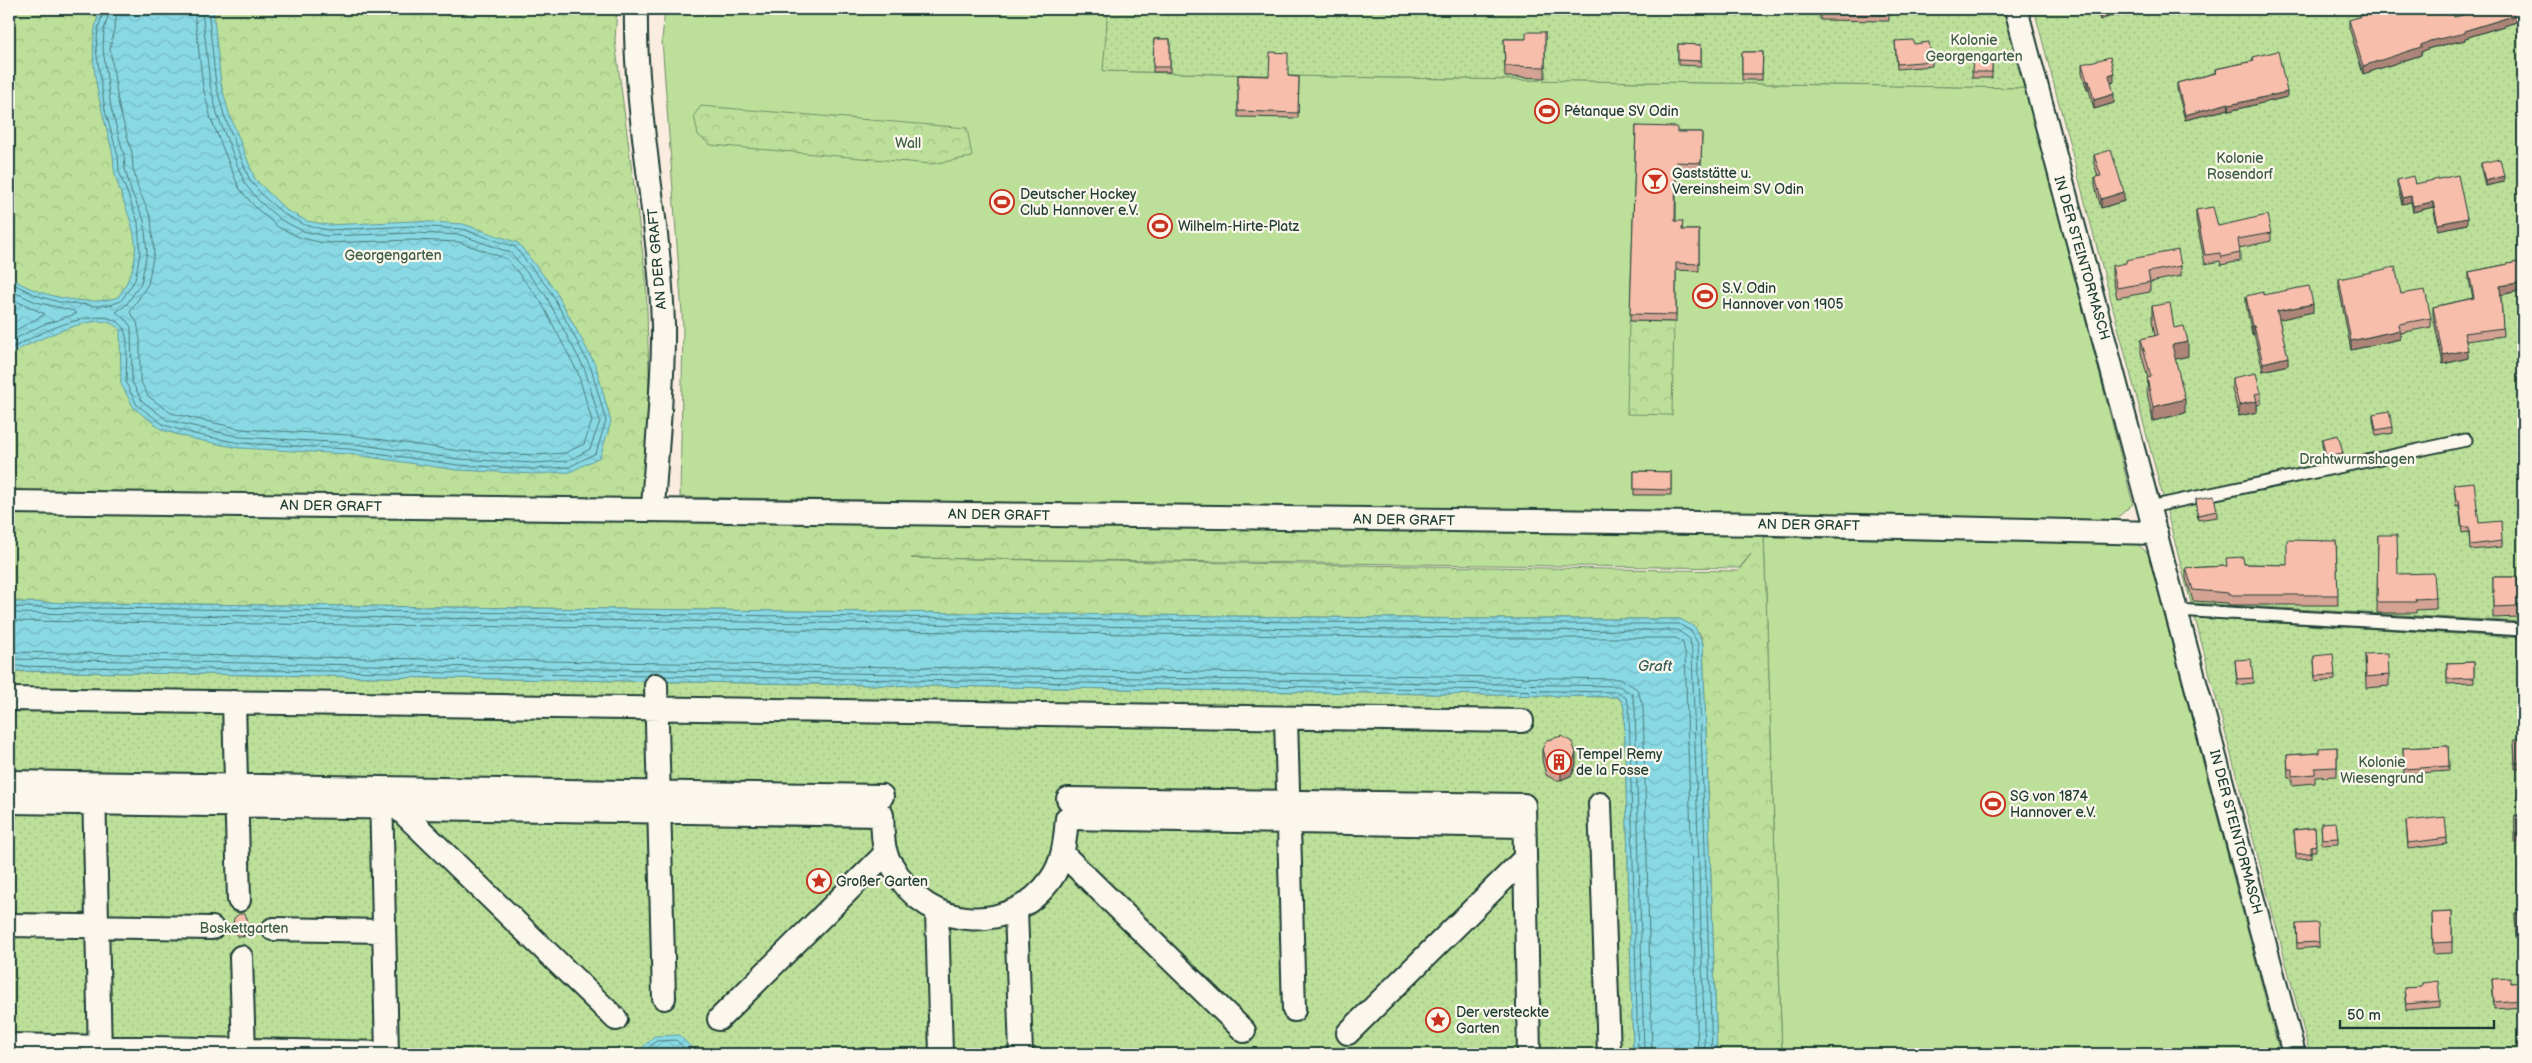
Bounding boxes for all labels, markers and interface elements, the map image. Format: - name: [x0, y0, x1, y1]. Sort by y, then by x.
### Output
- park label: Kolonie Georgengarten: [1925, 32, 2023, 65]
- sports icon: Pétanque SV Odin: [1534, 98, 1560, 124]
- place label: Pétanque SV Odin: [1564, 103, 1679, 120]
- park label: Wall: [895, 135, 921, 152]
- park label: Kolonie Rosendorf: [2207, 150, 2274, 183]
- place label: Gaststätte u. Vereinsheim SV Odin: [1672, 165, 1804, 198]
- bar icon: Gaststätte u. Vereinsheim SV Odin: [1642, 168, 1668, 194]
- street label: IN DER STEINTORMASCH: [2050, 174, 2114, 342]
- place label: Deutscher Hockey Club Hannover e.V.: [1020, 186, 1139, 219]
- sports icon: Deutscher Hockey Club Hannover e.V.: [989, 189, 1015, 215]
- street label: AN DER GRAFT: [644, 207, 670, 310]
- sports icon: Wilhelm-Hirte-Platz: [1147, 213, 1173, 239]
- place label: Wilhelm-Hirte-Platz: [1178, 218, 1299, 235]
- park label: Georgengarten: [344, 247, 442, 264]
- place label: S.V. Odin Hannover von 1905: [1722, 280, 1843, 313]
- sports icon: S.V. Odin Hannover von 1905: [1692, 283, 1718, 309]
- park label: Drahtwurmshagen: [2299, 451, 2415, 468]
- street label: AN DER GRAFT: [280, 497, 383, 515]
- street label: AN DER GRAFT: [948, 506, 1051, 524]
- street label: AN DER GRAFT: [1353, 511, 1456, 529]
- street label: AN DER GRAFT: [1758, 516, 1861, 534]
- water label: Graft: [1638, 657, 1672, 676]
- place label: Tempel Remy de la Fosse: [1576, 746, 1663, 779]
- street label: IN DER STEINTORMASCH: [2206, 748, 2266, 916]
- building icon: Tempel Remy de la Fosse: [1546, 749, 1572, 775]
- park label: Kolonie Wiesengrund: [2340, 754, 2424, 787]
- place label: SG von 1874 Hannover e.V.: [2010, 788, 2096, 821]
- sports icon: SG von 1874 Hannover e.V.: [1980, 791, 2006, 817]
- place icon: Großer Garten: [806, 868, 832, 894]
- place label: Großer Garten: [836, 873, 928, 890]
- park label: Boskettgarten: [200, 920, 289, 937]
- scale bar: [2340, 998, 2493, 1030]
- place label: Der versteckte Garten: [1456, 1004, 1549, 1037]
- text: 50 m: [2347, 1006, 2381, 1025]
- place icon: Der versteckte Garten: [1425, 1007, 1451, 1033]

